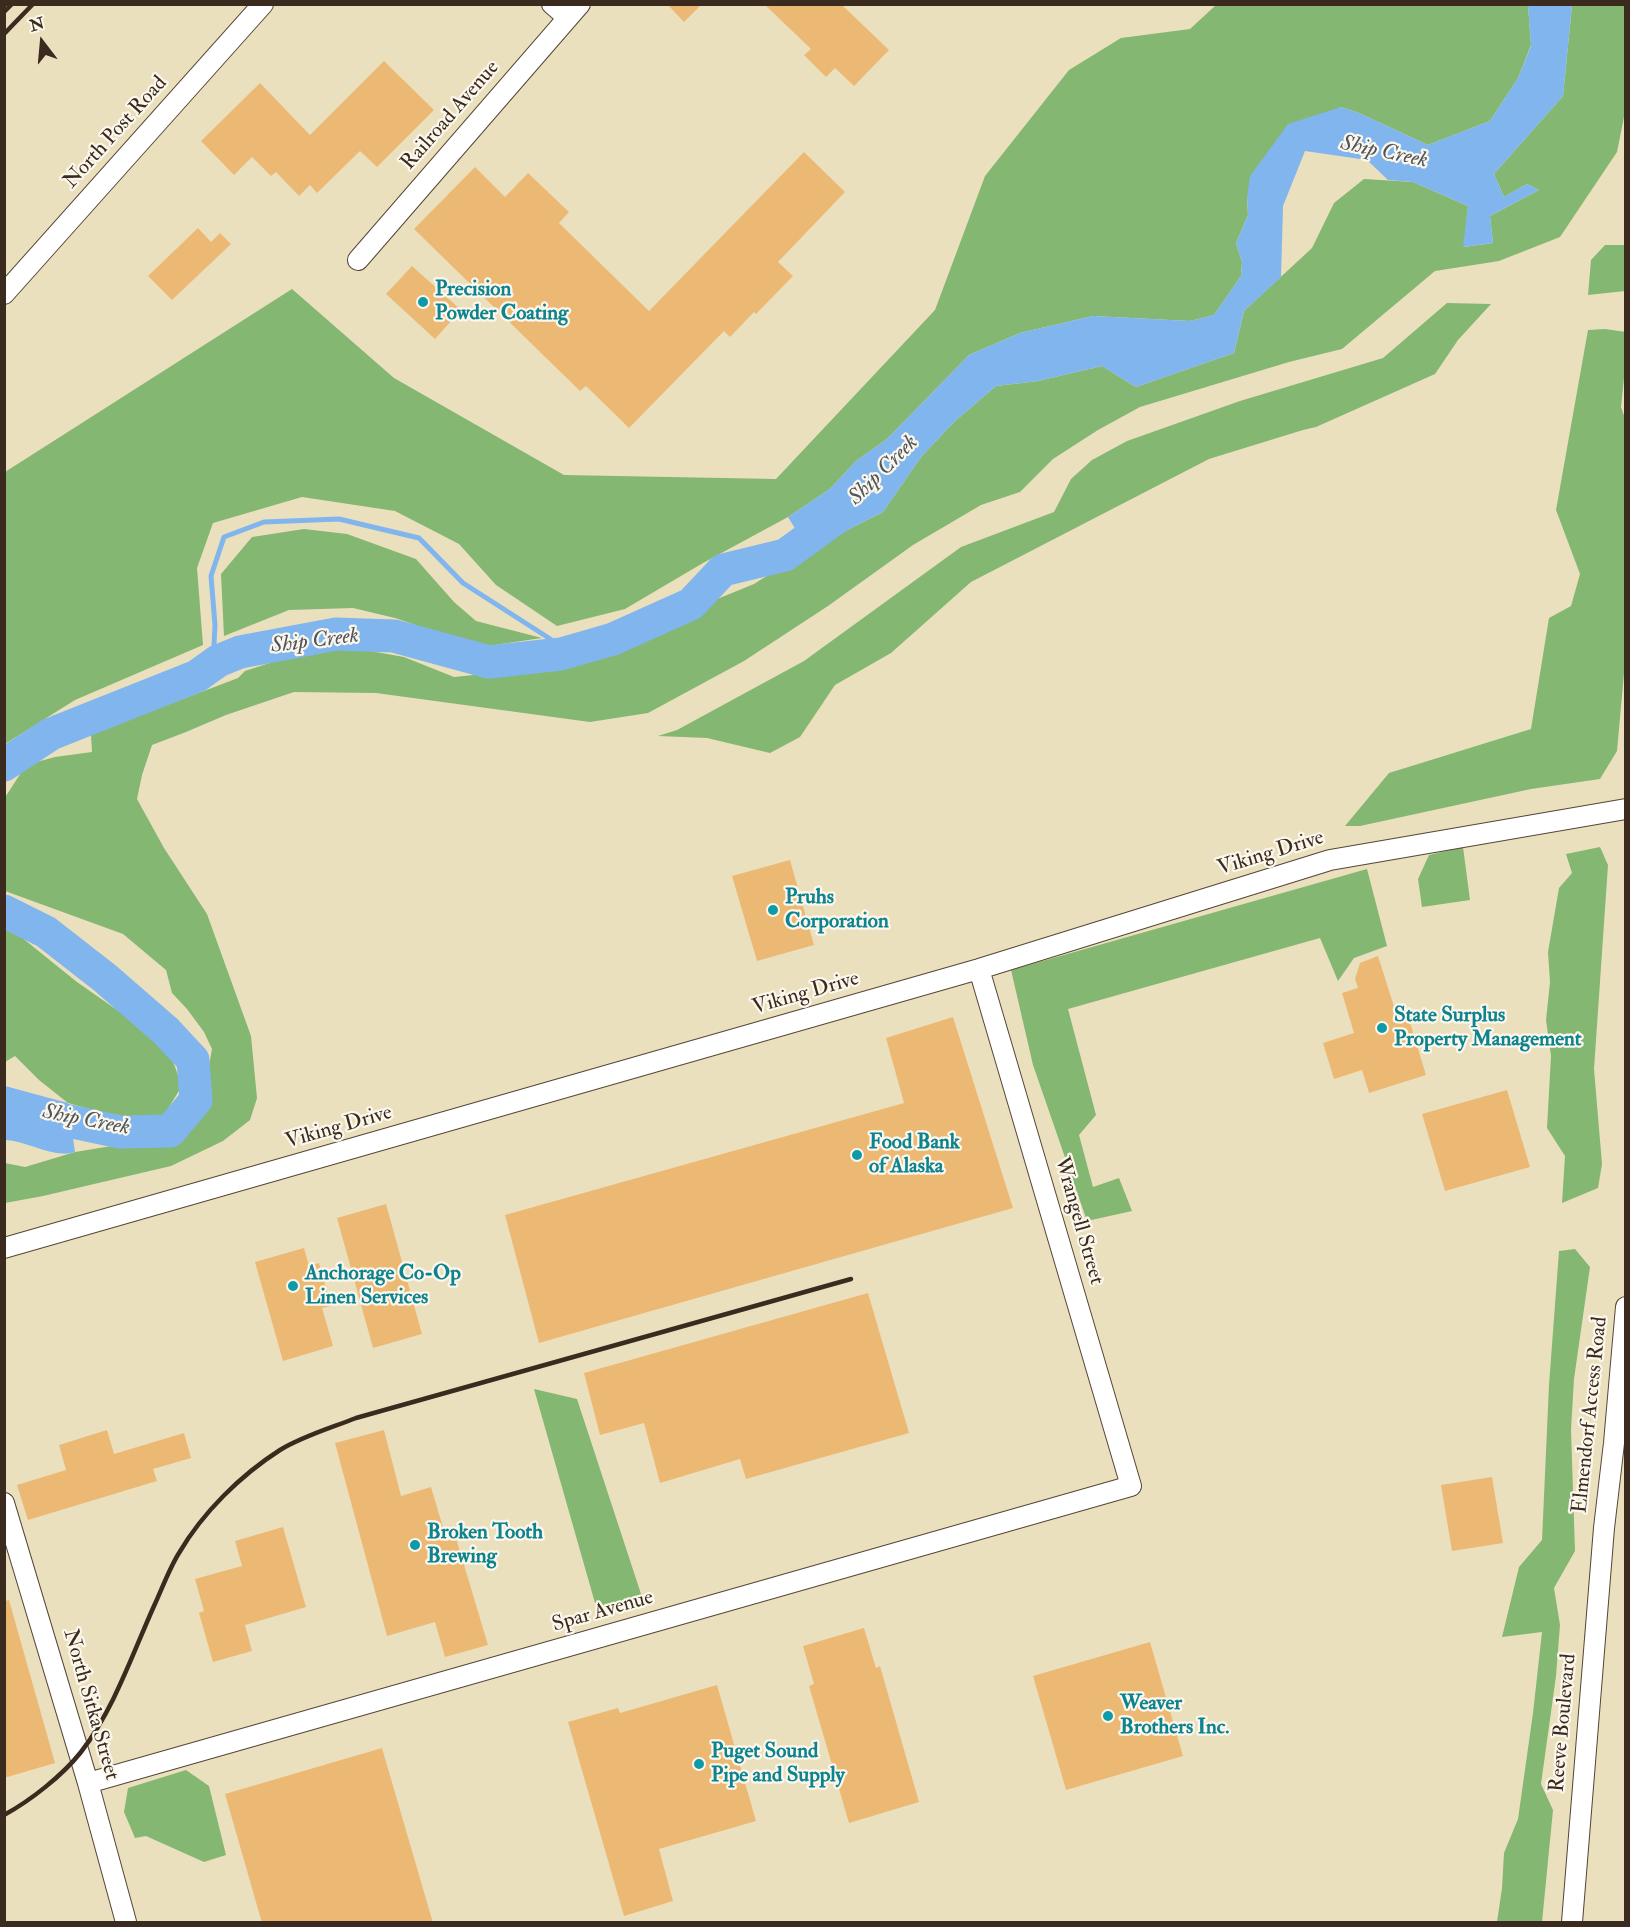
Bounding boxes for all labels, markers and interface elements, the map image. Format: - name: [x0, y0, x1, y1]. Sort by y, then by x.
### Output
- north arrow: [12, 12, 72, 72]
- text: N: [27, 13, 47, 36]
- street label: Railroad Avenue: [397, 56, 505, 176]
- street label: North Post Road: [59, 72, 173, 194]
- water label: Ship Creek: [1338, 131, 1430, 175]
- place label: Precision Powder Coating: [435, 277, 568, 327]
- marker: Precision Powder Coating: [416, 295, 430, 309]
- water label: Ship Creek: [843, 430, 925, 512]
- water label: Ship Creek: [270, 624, 360, 660]
- street label: Viking Drive: [1215, 826, 1327, 882]
- place label: Pruhs Corporation: [785, 885, 889, 935]
- marker: Pruhs Corporation: [766, 903, 780, 917]
- street label: Viking Drive: [750, 967, 862, 1021]
- place label: State Surplus Property Management: [1394, 1003, 1582, 1053]
- marker: State Surplus Property Management: [1375, 1021, 1389, 1035]
- water label: Ship Creek: [40, 1100, 132, 1142]
- street label: Viking Drive: [283, 1101, 395, 1155]
- place label: Food Bank of Alaska: [869, 1130, 960, 1180]
- marker: Food Bank of Alaska: [850, 1148, 864, 1162]
- street label: Wrangell Street: [1048, 1154, 1108, 1288]
- place label: Anchorage Co-Op Linen Services: [305, 1261, 461, 1311]
- marker: Anchorage Co-Op Linen Services: [286, 1279, 300, 1293]
- street label: Elmendorf Access Road: [1568, 1315, 1614, 1515]
- place label: Broken Tooth Brewing: [427, 1520, 543, 1570]
- marker: Broken Tooth Brewing: [408, 1538, 422, 1552]
- street label: Spar Avenue: [550, 1586, 656, 1638]
- street label: North Sitka Street: [56, 1627, 124, 1783]
- street label: Reeve Boulevard: [1545, 1653, 1583, 1793]
- place label: Weaver Brothers Inc.: [1120, 1691, 1229, 1741]
- marker: Weaver Brothers Inc.: [1101, 1709, 1115, 1723]
- place label: Puget Sound Pipe and Supply: [711, 1739, 845, 1789]
- marker: Puget Sound Pipe and Supply: [692, 1757, 706, 1771]

